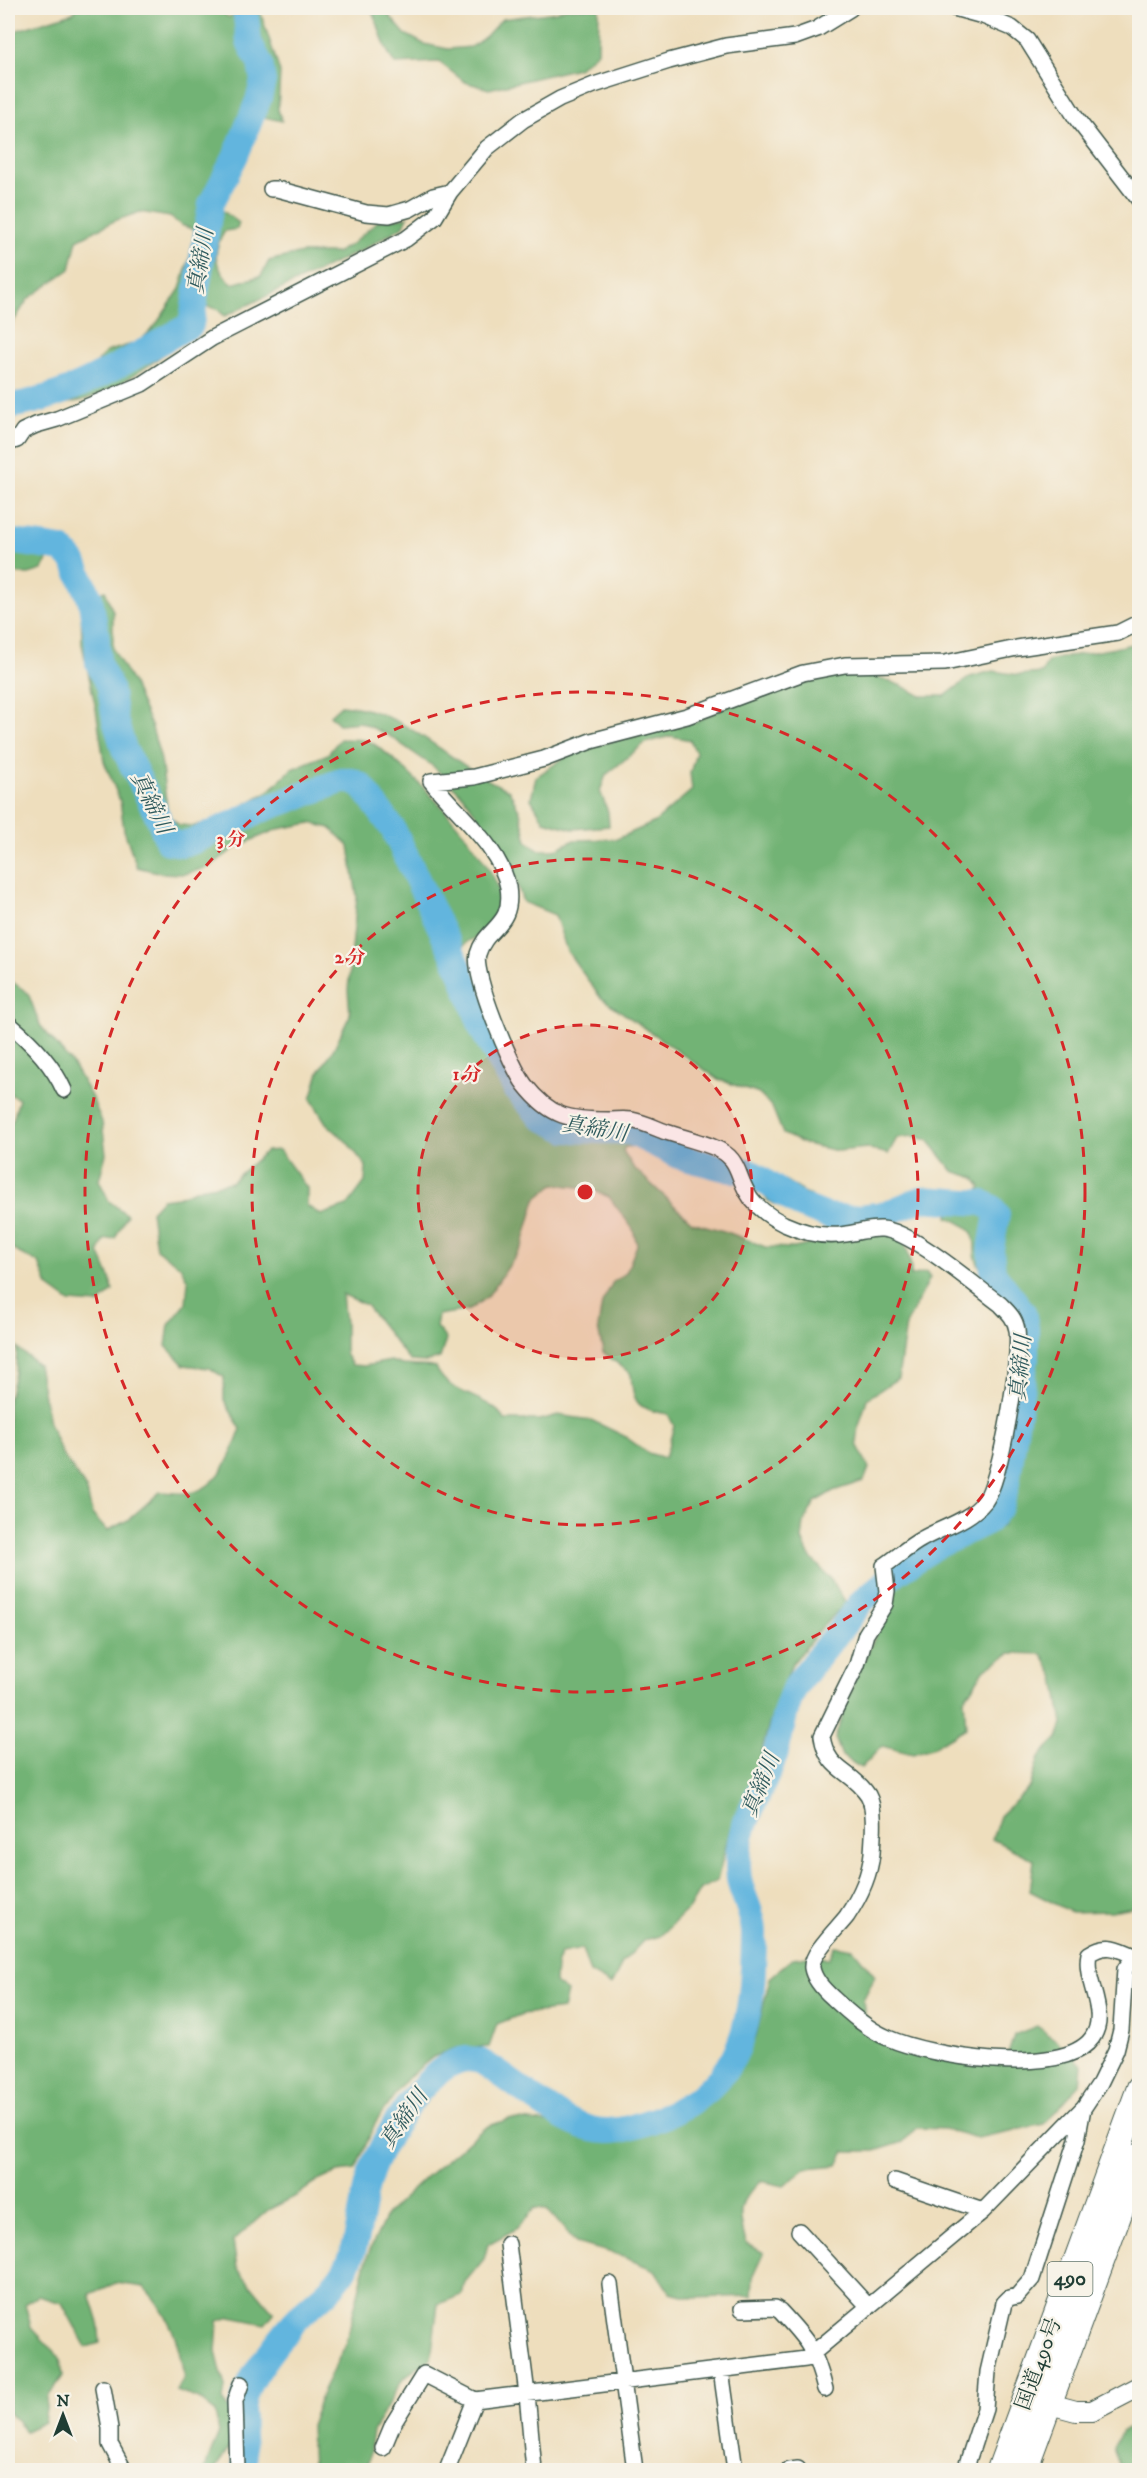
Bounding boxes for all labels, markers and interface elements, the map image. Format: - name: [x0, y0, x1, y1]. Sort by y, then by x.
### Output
- water label: 真締川: [183, 224, 220, 296]
- water label: 真締川: [124, 767, 178, 840]
- text: 3 分: [217, 829, 245, 851]
- text: 2 分: [335, 947, 365, 969]
- text: 1 分: [453, 1064, 481, 1086]
- water label: 真締川: [560, 1111, 632, 1148]
- centre of rings: [575, 1182, 595, 1202]
- water label: 真締川: [1005, 1332, 1037, 1402]
- water label: 真締川: [736, 1747, 787, 1821]
- water label: 真締川: [374, 2083, 435, 2154]
- road number: 490: [1048, 2262, 1092, 2296]
- street label: 国道490号: [1010, 2314, 1068, 2414]
- north arrow: [33, 2385, 93, 2445]
- text: N: [56, 2391, 70, 2411]

